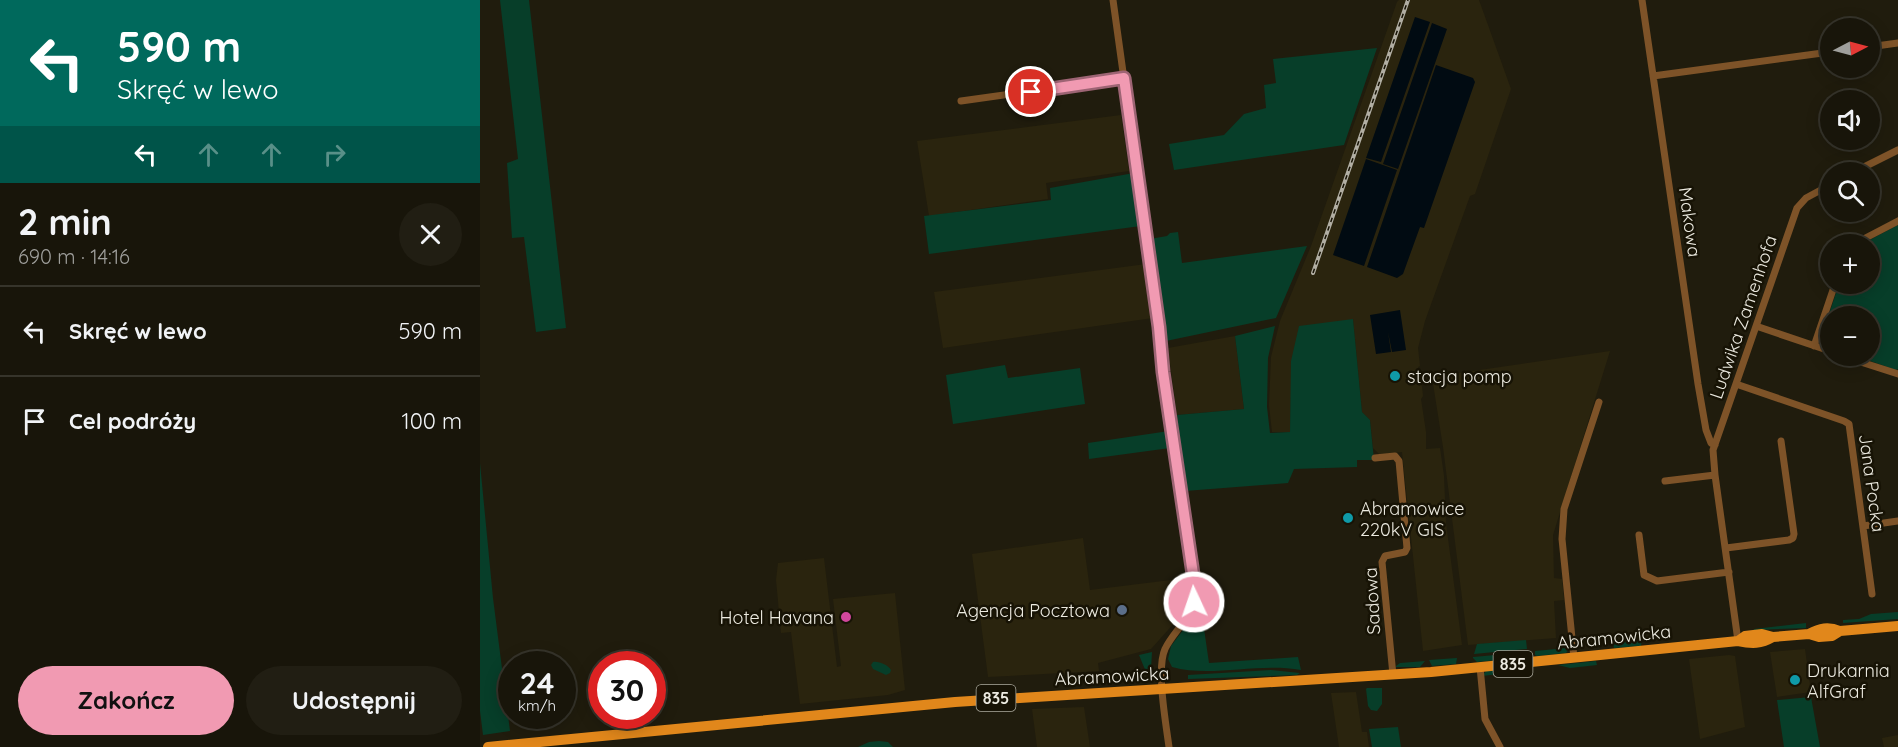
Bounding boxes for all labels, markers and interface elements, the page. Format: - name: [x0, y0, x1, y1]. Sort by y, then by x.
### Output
- north arrow: [1820, 18, 1880, 78]
- map controls: [1820, 18, 1880, 366]
- text: 590 m: [117, 20, 241, 73]
- icon: left: [18, 24, 96, 102]
- pin: [1005, 66, 1056, 117]
- text: Skręć w lewo: [117, 72, 279, 106]
- icon: arrive: [1014, 75, 1047, 108]
- button: sound: [1820, 90, 1880, 150]
- icon: left: [129, 138, 162, 171]
- icon: ahead: [192, 138, 225, 171]
- icon: ahead: [255, 138, 288, 171]
- icon: right: [318, 138, 351, 171]
- button: search: [1820, 162, 1880, 222]
- street label: Makowa: [1674, 186, 1706, 258]
- text: 2 min: [18, 199, 112, 244]
- button: close: [399, 203, 462, 266]
- street label: Ludwika Zamenhofa: [1704, 232, 1782, 402]
- button: +: [1820, 234, 1880, 294]
- text: 690 m · 14:16: [18, 244, 130, 269]
- button: −: [1820, 306, 1880, 366]
- icon: left: [18, 315, 51, 348]
- text: Skręć w lewo: [69, 317, 207, 345]
- text: 590 m: [399, 317, 462, 345]
- place label: stacja pomp: [1407, 365, 1512, 388]
- marker: stacja pomp: [1388, 369, 1402, 383]
- icon: arrive: [18, 405, 51, 438]
- text: Cel podróży: [69, 407, 196, 435]
- text: 100 m: [402, 407, 462, 435]
- street label: Jana Pocka: [1854, 433, 1890, 533]
- place label: Abramowice 220kV GIS: [1360, 497, 1464, 541]
- marker: Abramowice 220kV GIS: [1341, 511, 1355, 525]
- street label: Sadowa: [1359, 567, 1385, 635]
- position arrow: [1162, 570, 1226, 634]
- place label: Agencja Pocztowa: [956, 599, 1110, 622]
- marker: Agencja Pocztowa: [1115, 603, 1129, 617]
- place label: Hotel Havana: [720, 606, 834, 629]
- marker: Hotel Havana: [839, 610, 853, 624]
- street label: Abramowicka: [1556, 620, 1672, 654]
- speed limit sign: 30: [588, 651, 666, 729]
- road number: 835: [1494, 651, 1532, 677]
- place label: Drukarnia AlfGraf: [1807, 659, 1890, 703]
- street label: Abramowicka: [1054, 662, 1170, 690]
- text: 24: [520, 664, 554, 702]
- button: Zakończ: [18, 666, 234, 735]
- button: Udostępnij: [246, 666, 462, 735]
- marker: Drukarnia AlfGraf: [1788, 673, 1802, 687]
- road number: 835: [976, 685, 1016, 711]
- text: km/h: [518, 696, 556, 715]

